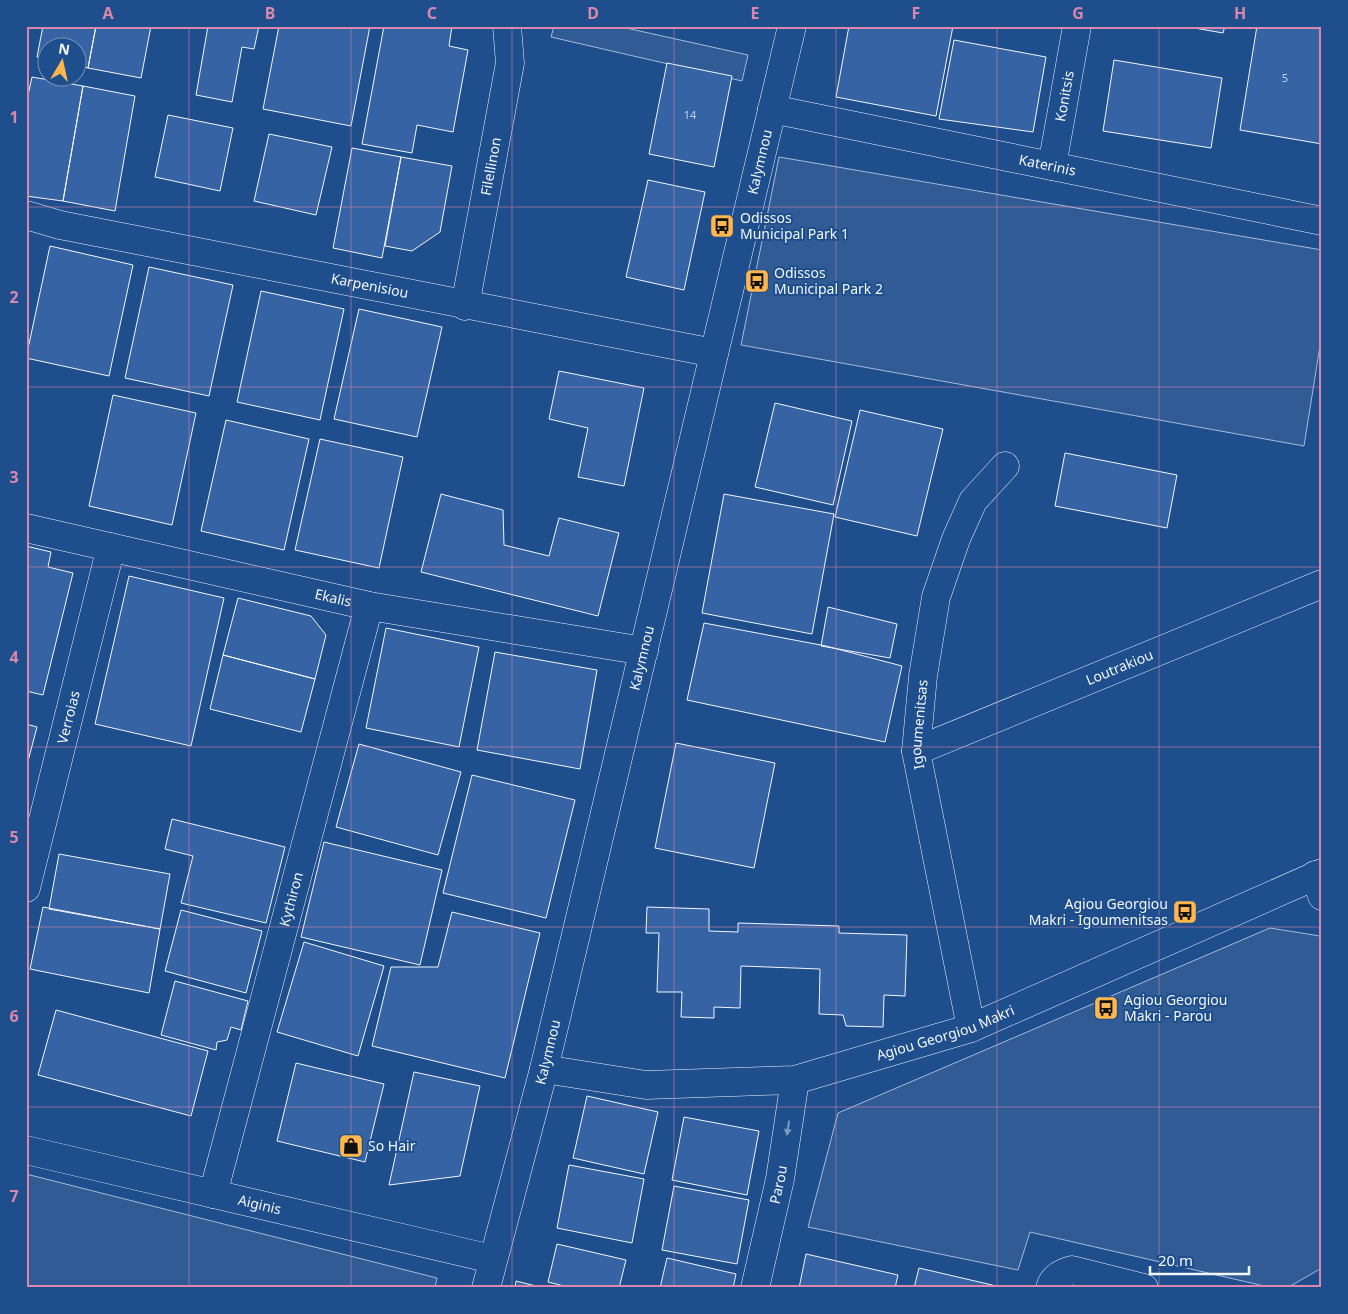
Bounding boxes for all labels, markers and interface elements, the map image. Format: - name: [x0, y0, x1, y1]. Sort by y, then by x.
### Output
- text: A: [102, 2, 114, 24]
- text: B: [265, 2, 275, 24]
- text: C: [427, 2, 437, 24]
- text: D: [587, 2, 599, 24]
- text: E: [751, 2, 760, 24]
- text: F: [912, 2, 920, 24]
- text: G: [1072, 2, 1084, 24]
- text: H: [1234, 2, 1246, 24]
- north arrow: [38, 38, 88, 88]
- text: N: [57, 38, 71, 59]
- street label: Konitsis: [1050, 69, 1078, 123]
- house number: 5: [1282, 70, 1288, 85]
- text: 1: [9, 106, 19, 128]
- house number: 14: [684, 107, 697, 122]
- street label: Kalymnou: [742, 127, 776, 196]
- street label: Filellinon: [476, 135, 505, 197]
- street label: Katerinis: [1017, 149, 1078, 180]
- place label: Odissos Municipal Park 1: [740, 208, 849, 243]
- bus stop icon: Odissos Municipal Park 1: [709, 213, 735, 239]
- place label: Odissos Municipal Park 2: [774, 263, 883, 298]
- street label: Karpenisiou: [329, 268, 410, 302]
- bus stop icon: Odissos Municipal Park 2: [744, 268, 770, 294]
- text: 2: [9, 286, 19, 308]
- text: 3: [9, 466, 19, 488]
- street label: Ekalis: [313, 584, 354, 611]
- street label: Kalymnou: [624, 623, 658, 692]
- street label: Loutrakiou: [1083, 645, 1156, 689]
- text: 4: [9, 646, 19, 668]
- street label: Igoumenitsas: [906, 678, 932, 771]
- street label: Verroias: [52, 688, 84, 746]
- text: 5: [9, 826, 19, 848]
- street label: Kythiron: [274, 870, 307, 928]
- place label: Agiou Georgiou Makri - Igoumenitsas: [1029, 894, 1168, 929]
- bus stop icon: Agiou Georgiou Makri - Igoumenitsas: [1172, 899, 1198, 925]
- place label: Agiou Georgiou Makri - Parou: [1124, 990, 1227, 1025]
- bus stop icon: Agiou Georgiou Makri - Parou: [1093, 995, 1119, 1021]
- street label: Agiou Georgiou Makri: [874, 1000, 1017, 1064]
- text: 6: [9, 1005, 19, 1027]
- street label: Kalymnou: [530, 1018, 564, 1086]
- one-way arrow: [783, 1121, 791, 1137]
- shop icon: So Hair: [338, 1133, 364, 1159]
- place label: So Hair: [368, 1136, 416, 1155]
- street label: Parou: [765, 1164, 791, 1206]
- text: 7: [9, 1185, 19, 1207]
- street label: Aiginis: [236, 1190, 284, 1218]
- scale bar: [1150, 1244, 1249, 1276]
- text: 20 m: [1158, 1250, 1193, 1270]

